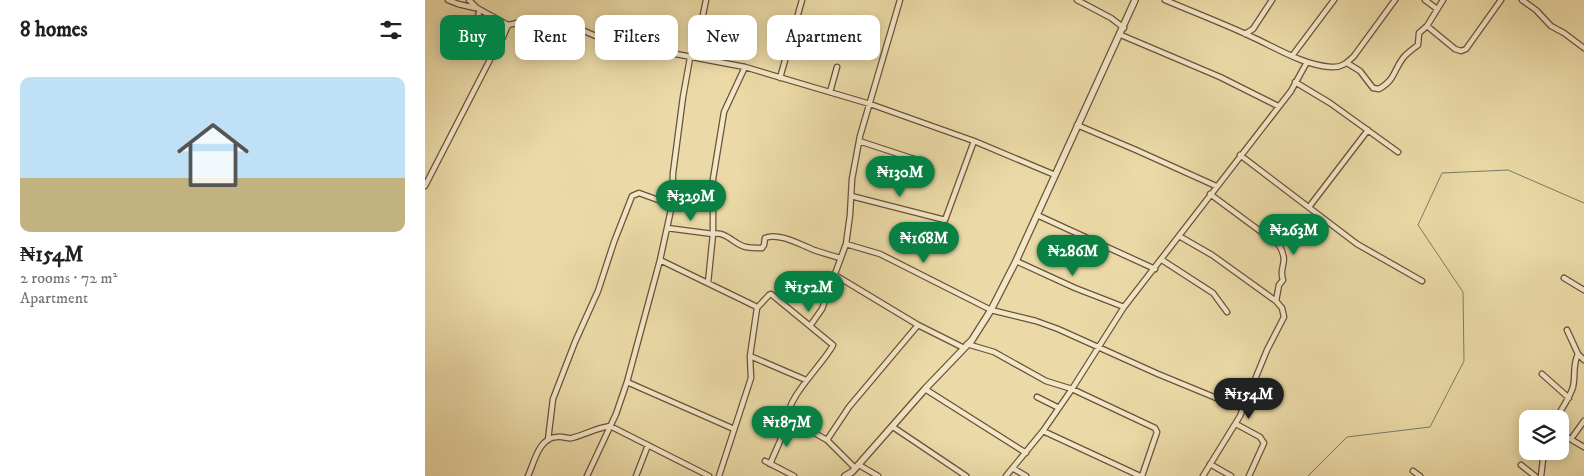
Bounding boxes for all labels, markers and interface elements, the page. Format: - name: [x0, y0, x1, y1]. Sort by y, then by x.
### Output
- chip: Buy: [440, 15, 505, 60]
- chip: Rent: [515, 15, 585, 60]
- chip: Filters: [595, 15, 678, 60]
- chip: New: [688, 15, 757, 60]
- chip: Apartment: [767, 15, 880, 60]
- icon: filters: [377, 16, 405, 44]
- text: 8 homes: [20, 17, 88, 43]
- icon: home: [168, 110, 258, 200]
- pin: ₦130M: [865, 156, 935, 198]
- text: ₦130M: [877, 162, 923, 182]
- pin: ₦329M: [656, 180, 726, 222]
- text: ₦329M: [667, 186, 715, 206]
- pin: ₦263M: [1259, 214, 1329, 256]
- text: ₦263M: [1270, 220, 1318, 240]
- pin: ₦168M: [889, 222, 959, 264]
- text: ₦168M: [900, 228, 948, 248]
- pin: ₦286M: [1038, 234, 1108, 277]
- text: ₦286M: [1048, 241, 1098, 261]
- text: ₦154M: [20, 242, 83, 268]
- text: 2 rooms · 72 m²: [20, 268, 117, 288]
- pin: ₦152M: [774, 270, 844, 313]
- text: ₦152M: [785, 277, 833, 297]
- text: Apartment: [20, 288, 88, 308]
- pin: ₦154M: [1214, 378, 1284, 420]
- text: ₦154M: [1225, 384, 1273, 404]
- pin: ₦187M: [752, 406, 822, 448]
- map controls: [1519, 410, 1569, 460]
- button: layers: [1519, 410, 1569, 460]
- text: ₦187M: [763, 412, 811, 432]

